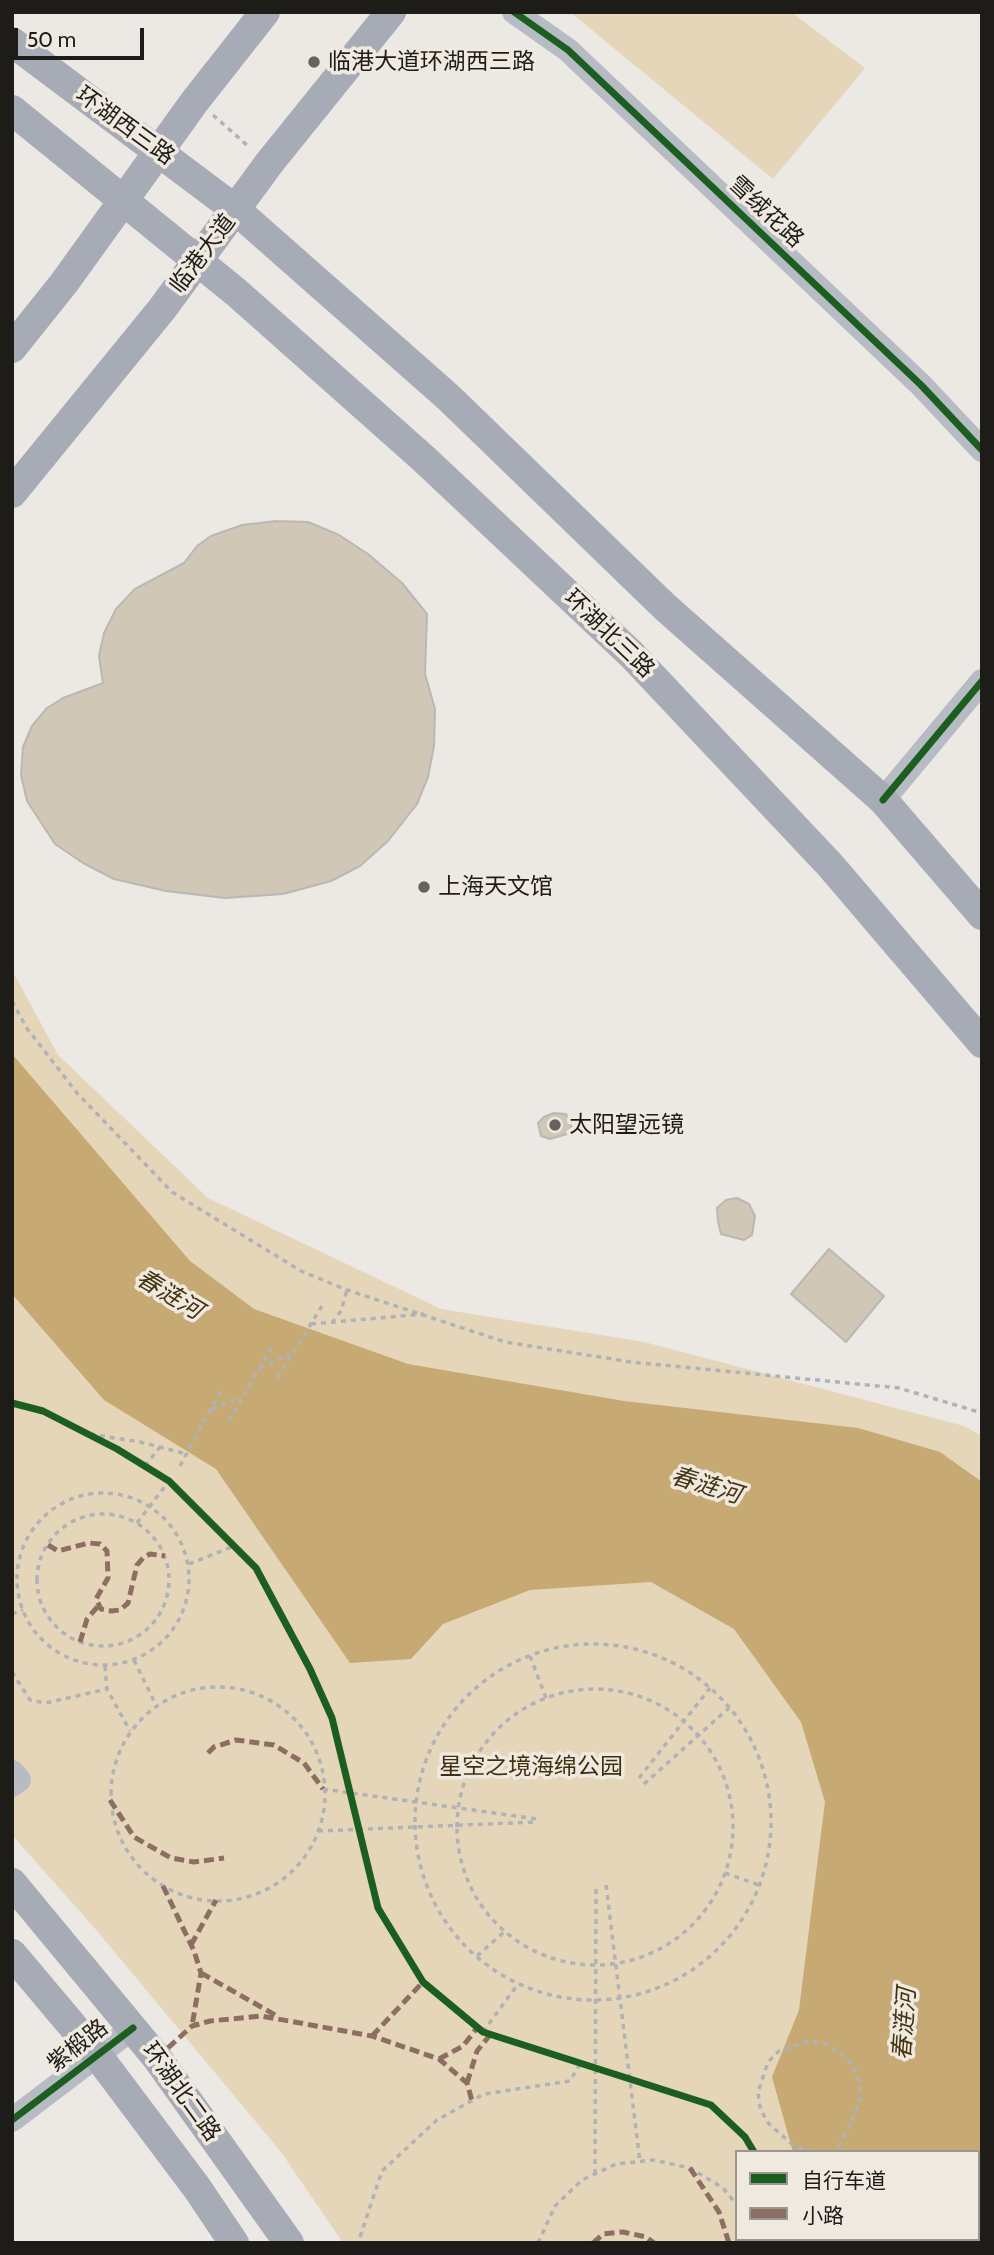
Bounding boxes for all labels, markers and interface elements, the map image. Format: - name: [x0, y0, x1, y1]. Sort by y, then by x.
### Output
- scale bar: [18, 14, 147, 58]
- text: 50 m: [27, 27, 76, 52]
- place label: 临港大道环湖西三路: [328, 48, 535, 76]
- marker: 临港大道环湖西三路: [306, 54, 322, 70]
- street label: 环湖西三路: [70, 81, 180, 171]
- street label: 雪绒花路: [723, 171, 809, 253]
- street label: 临港大道: [164, 209, 242, 299]
- street label: 环湖北三路: [558, 584, 660, 684]
- place label: 上海天文馆: [438, 873, 553, 901]
- marker: 上海天文馆: [416, 879, 432, 895]
- place label: 太阳望远镜: [569, 1111, 684, 1139]
- marker: 太阳望远镜: [547, 1117, 563, 1133]
- water label: 春涟河: [131, 1264, 207, 1326]
- water label: 春涟河: [667, 1462, 745, 1510]
- park label: 星空之境海绵公园: [439, 1753, 623, 1781]
- water label: 春涟河: [888, 1987, 922, 2061]
- street label: 紫椴路: [42, 2014, 114, 2078]
- street label: 环湖北二路: [136, 2037, 226, 2147]
- legend: [735, 2150, 980, 2241]
- text: 自行车道: [802, 2168, 886, 2193]
- text: 小路: [802, 2203, 844, 2228]

